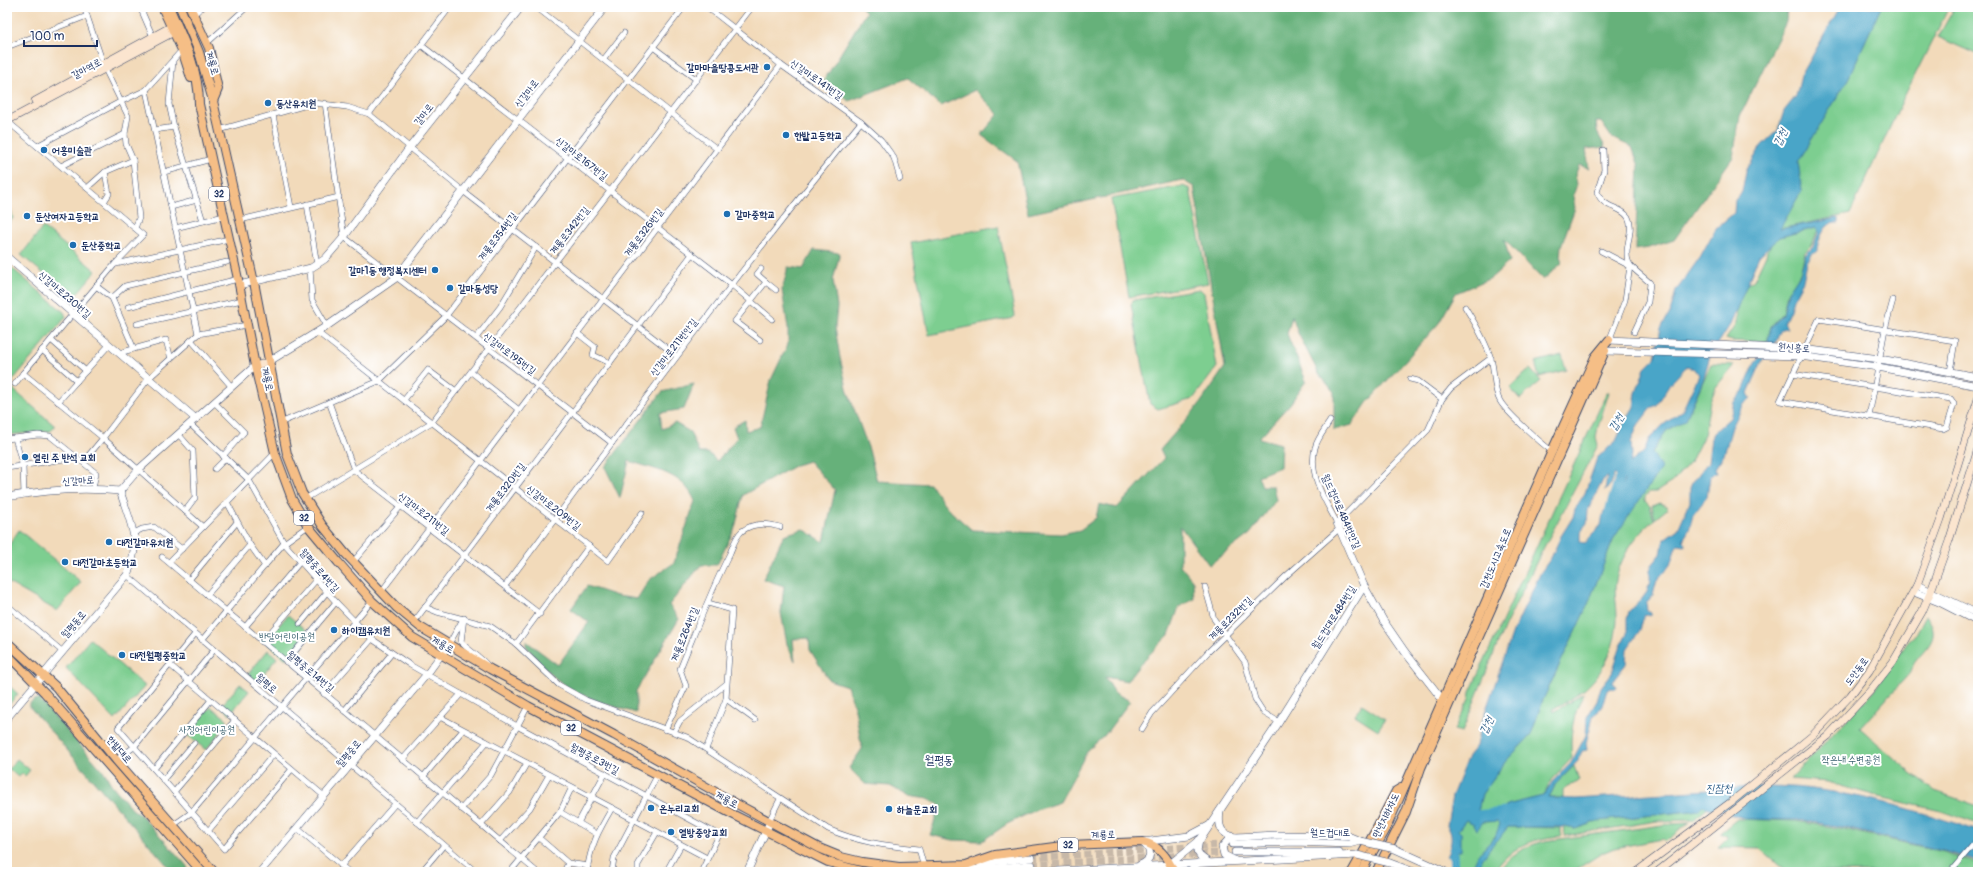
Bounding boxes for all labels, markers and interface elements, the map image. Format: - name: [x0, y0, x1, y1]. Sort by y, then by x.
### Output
- scale bar: [24, 22, 97, 48]
- text: 100 m: [30, 29, 65, 44]
- street label: 계룡로: [203, 50, 221, 77]
- street label: 갈마역로: [69, 56, 103, 82]
- street label: 신갈마로141번길: [788, 57, 845, 102]
- place label: 갈마마을땅콩도서관: [686, 62, 759, 74]
- marker: 갈마마을땅콩도서관: [762, 62, 772, 72]
- street label: 신갈마로: [512, 77, 541, 110]
- marker: 동산유치원: [263, 98, 273, 108]
- place label: 동산유치원: [276, 98, 316, 110]
- street label: 갈마로: [412, 101, 436, 128]
- water label: 갑천: [1771, 125, 1791, 148]
- marker: 한밭고등학교: [781, 130, 791, 140]
- place label: 한밭고등학교: [794, 130, 842, 142]
- street label: 신갈마로167번길: [553, 135, 610, 183]
- marker: 어흥미술관: [39, 145, 49, 155]
- place label: 어흥미술관: [52, 145, 92, 157]
- road number: 32: [209, 187, 229, 201]
- street label: 계룡로342번길: [547, 204, 592, 257]
- street label: 계룡로326번길: [622, 206, 666, 259]
- marker: 갈마중학교: [722, 209, 732, 219]
- place label: 갈마중학교: [734, 209, 775, 221]
- street label: 계룡로354번길: [476, 210, 520, 263]
- marker: 둔산여자고등학교: [22, 211, 32, 221]
- place label: 둔산여자고등학교: [35, 211, 99, 223]
- marker: 둔산중학교: [68, 240, 78, 250]
- place label: 둔산중학교: [81, 240, 121, 252]
- place label: 갈마1동 행정복지센터: [347, 265, 427, 277]
- marker: 갈마1동 행정복지센터: [430, 265, 440, 275]
- street label: 신갈마로230번길: [36, 269, 93, 321]
- marker: 갈마동성당: [445, 283, 455, 293]
- place label: 갈마동성당: [457, 283, 498, 295]
- street label: 신갈마로211번안길: [648, 316, 700, 379]
- street label: 신갈마로195번길: [481, 330, 538, 377]
- street label: 원신흥로: [1777, 341, 1810, 355]
- street label: 계룡로: [258, 366, 276, 392]
- water label: 갑천: [1606, 410, 1627, 433]
- marker: 열린 주 반석 교회: [20, 452, 30, 462]
- place label: 열린 주 반석 교회: [33, 452, 96, 464]
- street label: 계룡로320번길: [483, 461, 528, 514]
- street label: 월드컵대로484번안길: [1319, 472, 1363, 551]
- street label: 신갈마로: [62, 474, 94, 488]
- street label: 신갈마로209번길: [524, 483, 583, 533]
- street label: 신갈마로211번길: [395, 490, 451, 538]
- road number: 32: [294, 511, 314, 525]
- street label: 갑천도시고속도로: [1478, 526, 1514, 590]
- marker: 대전갈마유치원: [104, 537, 114, 547]
- place label: 대전갈마유치원: [117, 537, 173, 549]
- street label: 월평중로4번길: [297, 546, 342, 595]
- marker: 대전갈마초등학교: [60, 557, 70, 567]
- place label: 대전갈마초등학교: [73, 557, 137, 569]
- street label: 월드컵대로484번길: [1309, 583, 1358, 652]
- street label: 계룡로232번길: [1206, 594, 1255, 643]
- street label: 계룡로264번길: [669, 605, 701, 663]
- street label: 월평동로: [59, 608, 89, 641]
- marker: 하이캠유치원: [329, 625, 339, 635]
- place label: 하이캠유치원: [341, 625, 390, 637]
- park label: 반달어린이공원: [259, 631, 315, 643]
- street label: 계룡로: [429, 634, 456, 656]
- street label: 월평중로14번길: [284, 649, 336, 695]
- marker: 대전월평중학교: [117, 650, 127, 660]
- place label: 대전월평중학교: [130, 650, 186, 662]
- street label: 도안동로: [1842, 655, 1871, 688]
- street label: 월평로: [253, 671, 279, 696]
- water label: 갑천: [1477, 713, 1497, 736]
- road number: 32: [561, 721, 581, 735]
- park label: 사정어린이공원: [179, 724, 235, 736]
- street label: 한밭대로: [104, 733, 134, 766]
- street label: 월평중로: [334, 737, 364, 770]
- street label: 월평중로3번길: [568, 741, 621, 777]
- district label: 월평동: [925, 753, 953, 768]
- park label: 작은내 수변공원: [1822, 754, 1880, 766]
- water label: 진잠천: [1706, 782, 1734, 795]
- street label: 계룡로: [713, 789, 740, 811]
- street label: 만년지하차도: [1370, 791, 1402, 840]
- marker: 온누리교회: [646, 803, 656, 813]
- place label: 온누리교회: [659, 803, 699, 815]
- marker: 하늘문교회: [884, 804, 894, 814]
- place label: 하늘문교회: [896, 804, 937, 816]
- marker: 열방중앙교회: [666, 827, 676, 837]
- place label: 열방중앙교회: [679, 827, 727, 839]
- street label: 월드컵대로: [1310, 827, 1350, 839]
- street label: 계룡로: [1091, 829, 1115, 841]
- road number: 32: [1058, 838, 1078, 852]

